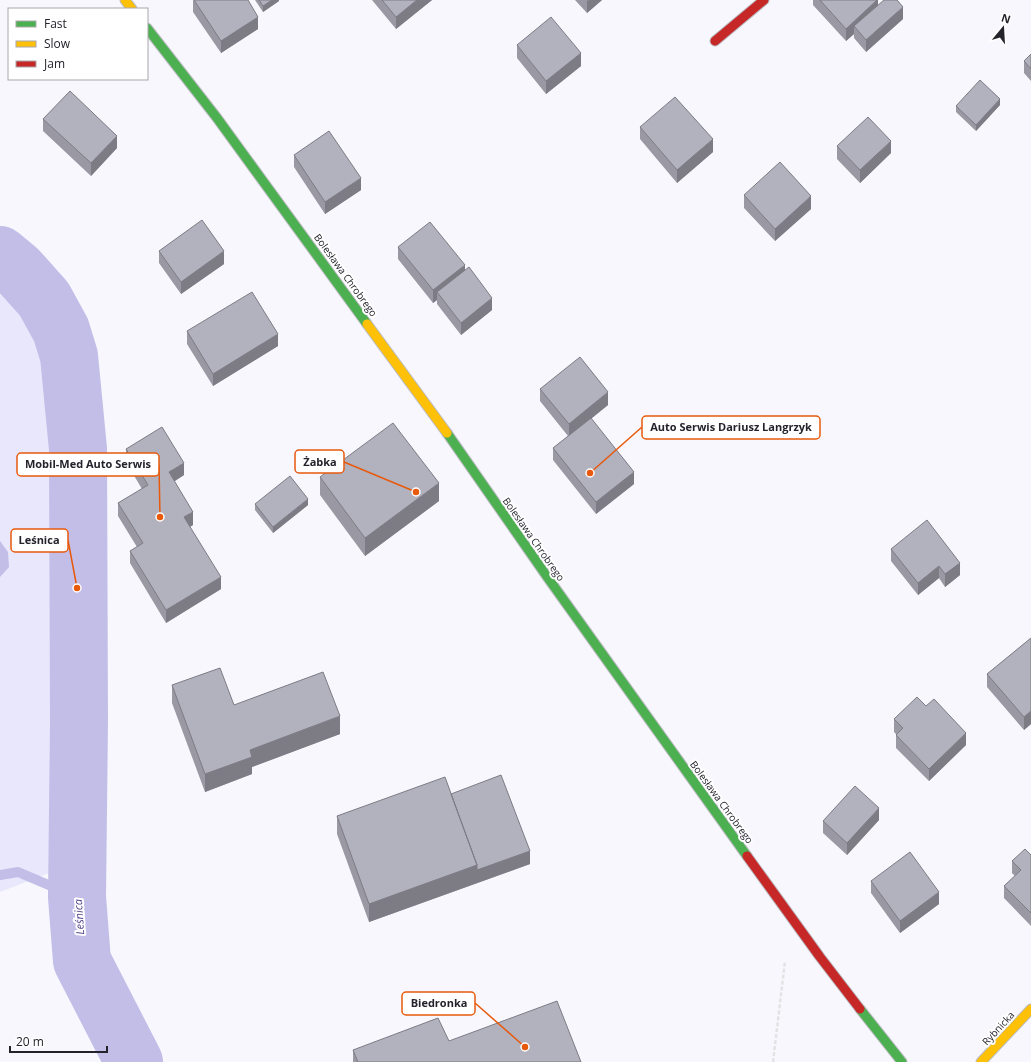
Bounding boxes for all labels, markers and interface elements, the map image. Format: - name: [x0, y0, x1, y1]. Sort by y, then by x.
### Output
- legend: [8, 8, 148, 80]
- north arrow: [983, 8, 1023, 48]
- text: N: [1000, 9, 1013, 27]
- text: Fast: [44, 15, 67, 32]
- text: Slow: [44, 35, 71, 52]
- text: Jam: [43, 55, 65, 72]
- street label: Bolesława Chrobrego: [311, 231, 381, 319]
- callout: Auto Serwis Dariusz Langrzyk: [642, 416, 820, 439]
- text: Auto Serwis Dariusz Langrzyk: [650, 419, 812, 434]
- callout: Żabka: [295, 450, 344, 473]
- callout: Mobil-Med Auto Serwis: [17, 453, 159, 476]
- text: Żabka: [303, 454, 337, 469]
- text: Mobil-Med Auto Serwis: [25, 456, 152, 471]
- street label: Bolesława Chrobrego: [500, 494, 568, 584]
- callout: Leśnica: [11, 529, 68, 552]
- text: Leśnica: [18, 532, 60, 547]
- street label: Bolesława Chrobrego: [687, 758, 757, 846]
- water label: Leśnica: [70, 899, 87, 935]
- callout: Biedronka: [402, 992, 475, 1015]
- text: Biedronka: [411, 995, 467, 1010]
- street label: Rybnicka: [979, 1008, 1017, 1048]
- scale bar: [10, 1028, 107, 1054]
- text: 20 m: [16, 1033, 44, 1050]

